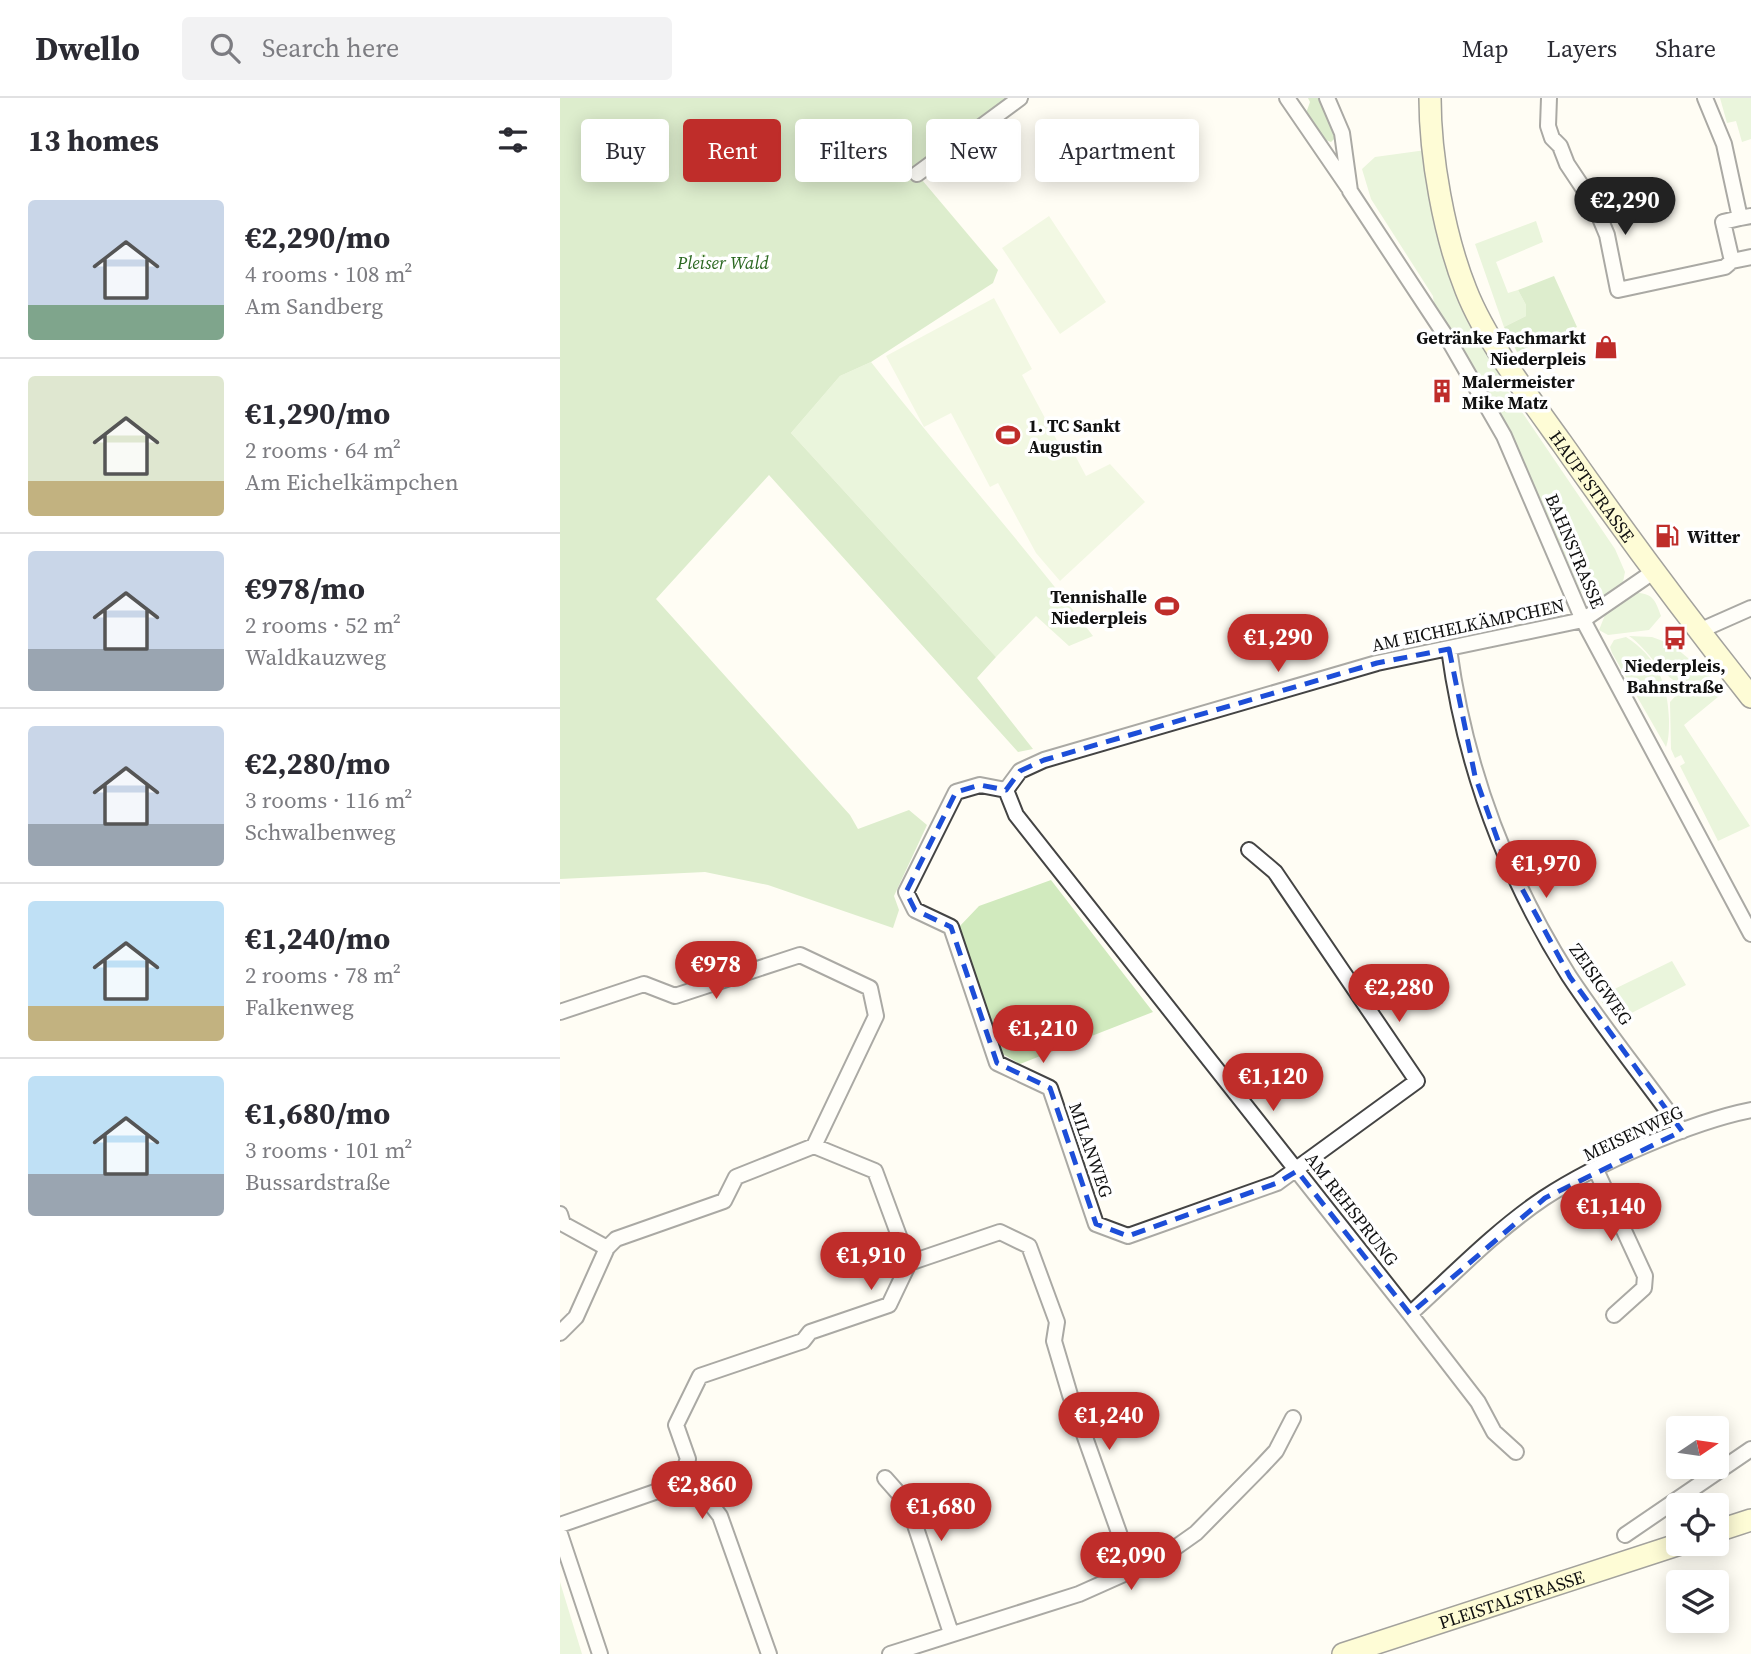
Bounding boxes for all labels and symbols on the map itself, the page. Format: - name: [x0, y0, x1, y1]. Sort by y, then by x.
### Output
- pin: €2,290: [1568, 178, 1682, 237]
- park label: Pleiser Wald: [676, 250, 769, 275]
- place label: Getränke Fachmarkt Niederpleis: [1416, 325, 1587, 371]
- shop icon: Getränke Fachmarkt Niederpleis: [1592, 333, 1620, 361]
- place label: Malermeister Mike Matz: [1462, 369, 1575, 415]
- building icon: Malermeister Mike Matz: [1428, 377, 1456, 405]
- place label: 1. TC Sankt Augustin: [1028, 413, 1121, 459]
- sports icon: 1. TC Sankt Augustin: [994, 421, 1022, 449]
- street label: HAUPTSTRASSE: [1544, 425, 1641, 547]
- street label: BAHNSTRASSE: [1540, 490, 1610, 612]
- fuel station icon: Witter: [1653, 522, 1681, 550]
- place label: Witter: [1687, 524, 1741, 549]
- place label: Tennishalle Niederpleis: [1050, 584, 1147, 630]
- sports icon: Tennishalle Niederpleis: [1153, 592, 1181, 620]
- street label: AM EICHELKÄMPCHEN: [1369, 592, 1567, 658]
- pin: €1,290: [1221, 614, 1335, 674]
- bus stop icon: Niederpleis, Bahnstraße: [1661, 624, 1689, 652]
- place label: Niederpleis, Bahnstraße: [1624, 653, 1726, 699]
- pin: €1,970: [1489, 840, 1603, 900]
- street label: ZEISIGWEG: [1564, 938, 1638, 1030]
- pin: €978: [675, 942, 757, 1001]
- pin: €2,280: [1342, 964, 1456, 1024]
- pin: €1,210: [986, 1006, 1100, 1065]
- pin: €1,120: [1216, 1054, 1330, 1113]
- street label: MILANWEG: [1063, 1099, 1119, 1201]
- street label: MEISENWEG: [1579, 1099, 1687, 1167]
- street label: AM REHSPRUNG: [1300, 1147, 1404, 1271]
- pin: €1,140: [1554, 1184, 1668, 1243]
- pin: €1,910: [814, 1232, 928, 1292]
- pin: €1,240: [1052, 1392, 1166, 1452]
- north arrow: [1666, 1416, 1729, 1479]
- pin: €2,860: [645, 1462, 759, 1521]
- pin: €1,680: [884, 1484, 998, 1543]
- pin: €2,090: [1074, 1532, 1188, 1592]
- street label: PLEISTALSTRASSE: [1435, 1564, 1588, 1635]

